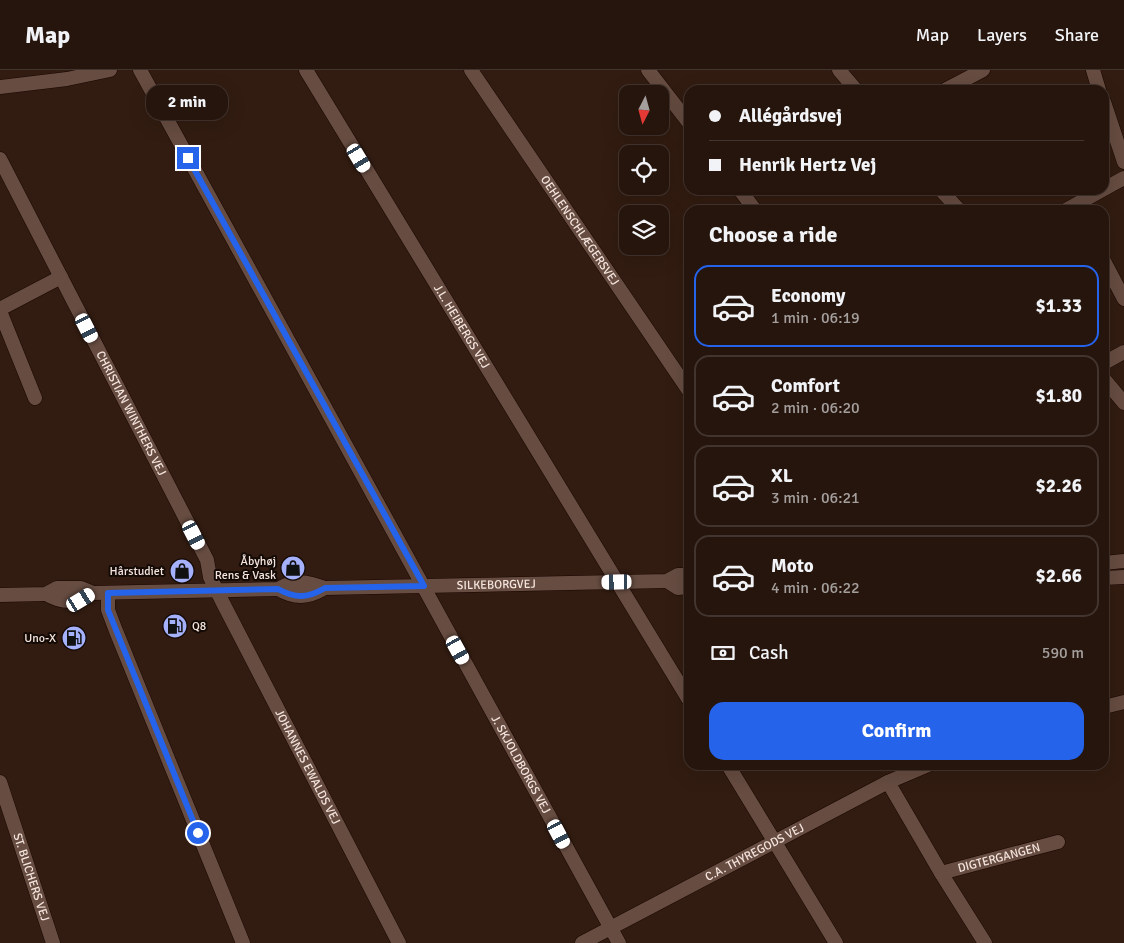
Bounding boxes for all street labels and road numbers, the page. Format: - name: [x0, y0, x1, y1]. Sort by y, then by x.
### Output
- street label: OEHLENSCHLÆGERSVEJ: [537, 173, 622, 289]
- street label: J.L. HEIBERGS VEJ: [430, 282, 493, 371]
- street label: CHRISTIAN WINTHERS VEJ: [92, 348, 169, 478]
- street label: SILKEBORGVEJ: [457, 577, 536, 593]
- street label: JOHANNES EWALDS VEJ: [271, 707, 343, 827]
- street label: J. SKJOLDBORGS VEJ: [487, 713, 554, 816]
- street label: C.A. THYREGODS VEJ: [703, 820, 807, 885]
- street label: ST. BLICHERS VEJ: [9, 831, 52, 923]
- street label: DIGTERGANGEN: [956, 840, 1042, 876]

